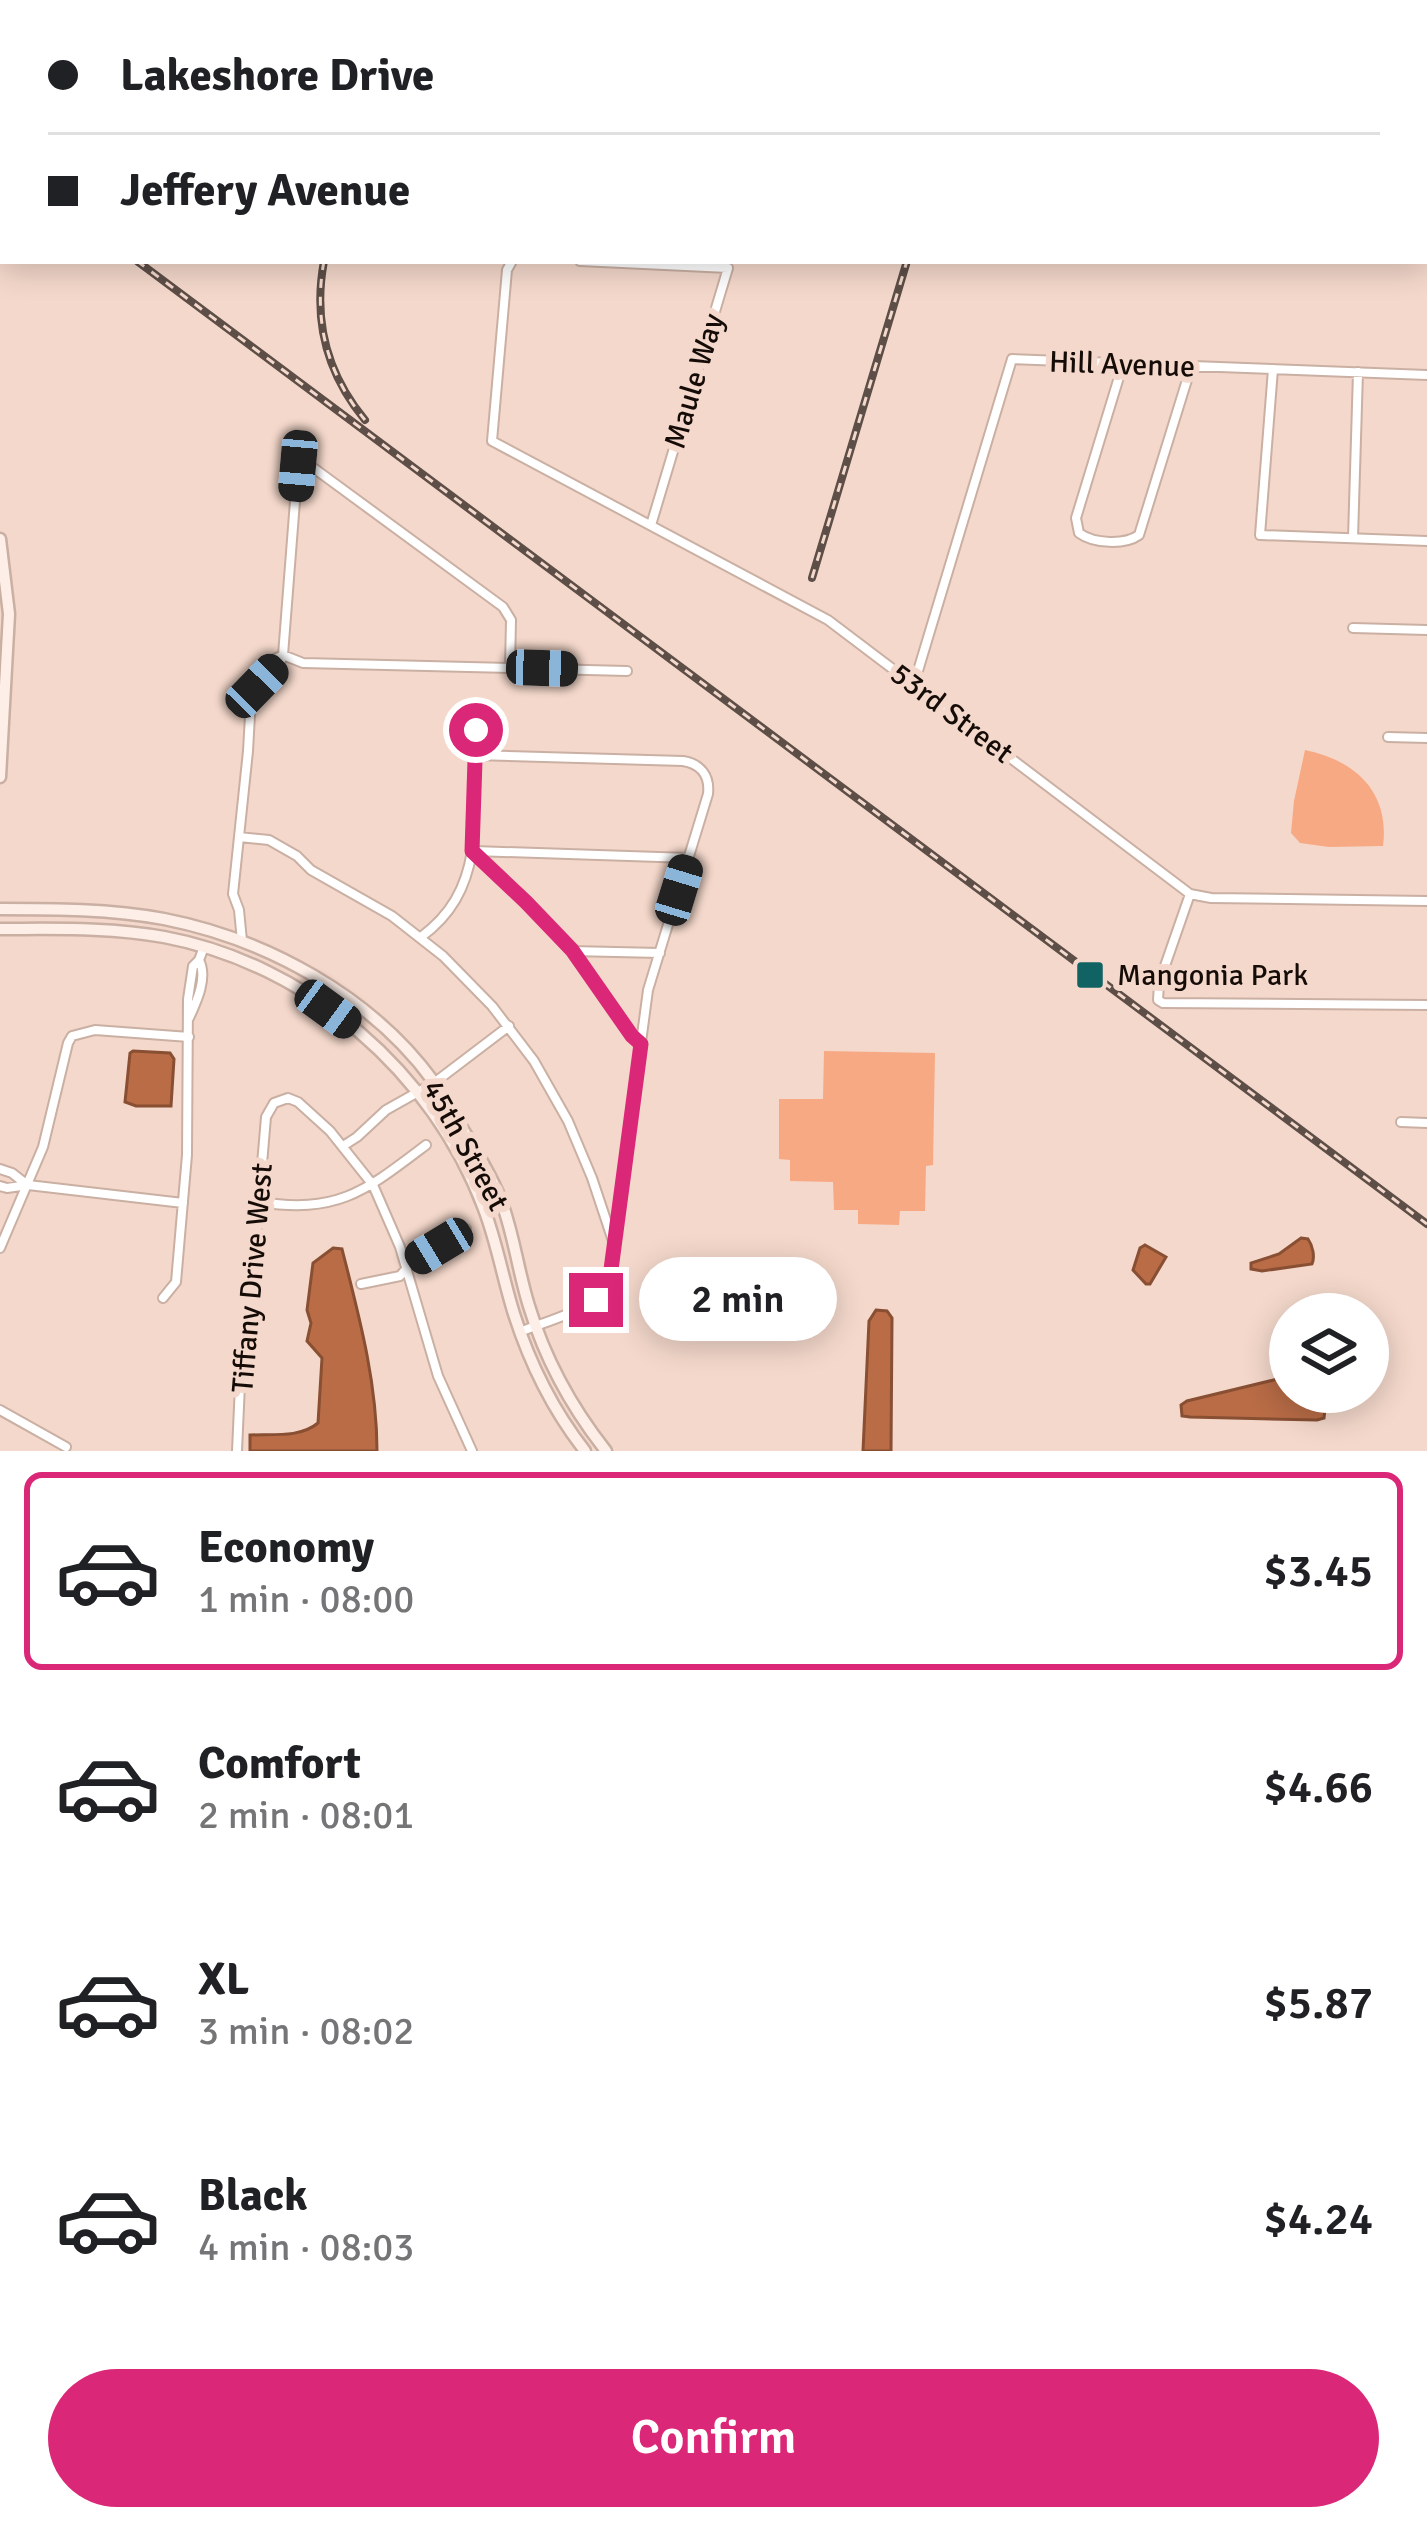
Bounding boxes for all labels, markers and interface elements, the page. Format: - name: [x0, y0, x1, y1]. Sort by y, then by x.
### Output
- text: Lakeshore Drive: [120, 48, 434, 103]
- text: Jeffery Avenue: [120, 163, 410, 218]
- street label: Maule Way: [656, 309, 733, 453]
- street label: Hill Avenue: [1048, 343, 1196, 386]
- car: [277, 429, 319, 503]
- car: [219, 648, 295, 724]
- car: [505, 649, 579, 687]
- street label: 53rd Street: [883, 655, 1020, 771]
- route start: [449, 703, 503, 757]
- car: [651, 850, 707, 930]
- place label: Mangonia Park: [1117, 957, 1308, 994]
- marker: Mangonia Park: [1074, 959, 1106, 991]
- car: [288, 973, 368, 1045]
- street label: 45th Street: [414, 1073, 517, 1217]
- street label: Tiffany Drive West: [224, 1162, 281, 1394]
- car: [399, 1212, 479, 1280]
- callout: 2 min: [638, 1258, 836, 1342]
- route end: [569, 1273, 623, 1327]
- text: 2 min: [691, 1275, 785, 1323]
- map controls: [1269, 1293, 1389, 1413]
- button: layers: [1269, 1293, 1389, 1413]
- icon: car: [54, 1517, 162, 1625]
- text: Economy: [198, 1520, 374, 1575]
- text: $3.45: [1263, 1544, 1373, 1599]
- text: 1 min · 08:00: [198, 1575, 414, 1623]
- icon: car: [54, 1733, 162, 1841]
- text: Comfort: [198, 1736, 361, 1791]
- text: $4.66: [1263, 1760, 1373, 1815]
- text: 2 min · 08:01: [198, 1791, 414, 1839]
- icon: car: [54, 1949, 162, 2057]
- text: XL: [198, 1952, 249, 2007]
- text: $5.87: [1263, 1976, 1373, 2031]
- text: 3 min · 08:02: [198, 2007, 414, 2055]
- icon: car: [54, 2165, 162, 2273]
- text: Black: [198, 2168, 308, 2223]
- text: $4.24: [1263, 2192, 1373, 2247]
- text: 4 min · 08:03: [198, 2223, 414, 2271]
- button: Confirm: [48, 2369, 1379, 2507]

